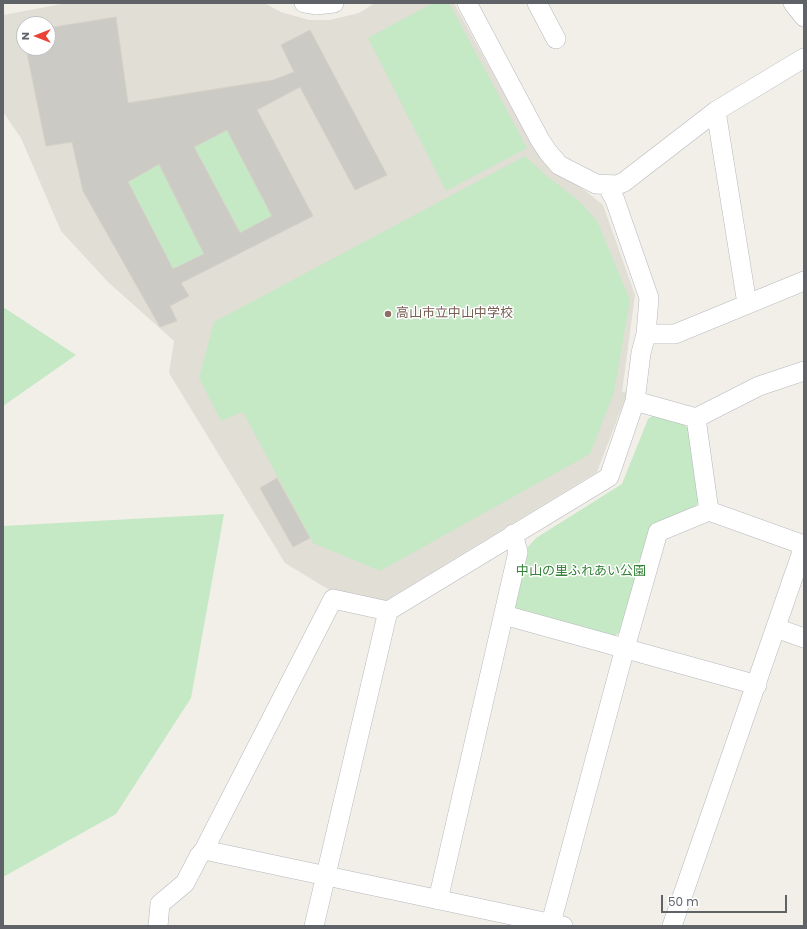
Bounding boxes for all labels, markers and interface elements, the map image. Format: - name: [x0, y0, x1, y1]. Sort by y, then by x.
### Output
- north arrow: [16, 16, 56, 56]
- text: N: [17, 32, 33, 40]
- place label: 高山市立中山中学校: [396, 306, 513, 322]
- marker: 高山市立中山中学校: [383, 309, 393, 319]
- park label: 中山の里ふれあい公園: [516, 564, 646, 580]
- scale bar: [663, 887, 789, 913]
- text: 50 m: [668, 893, 699, 910]

